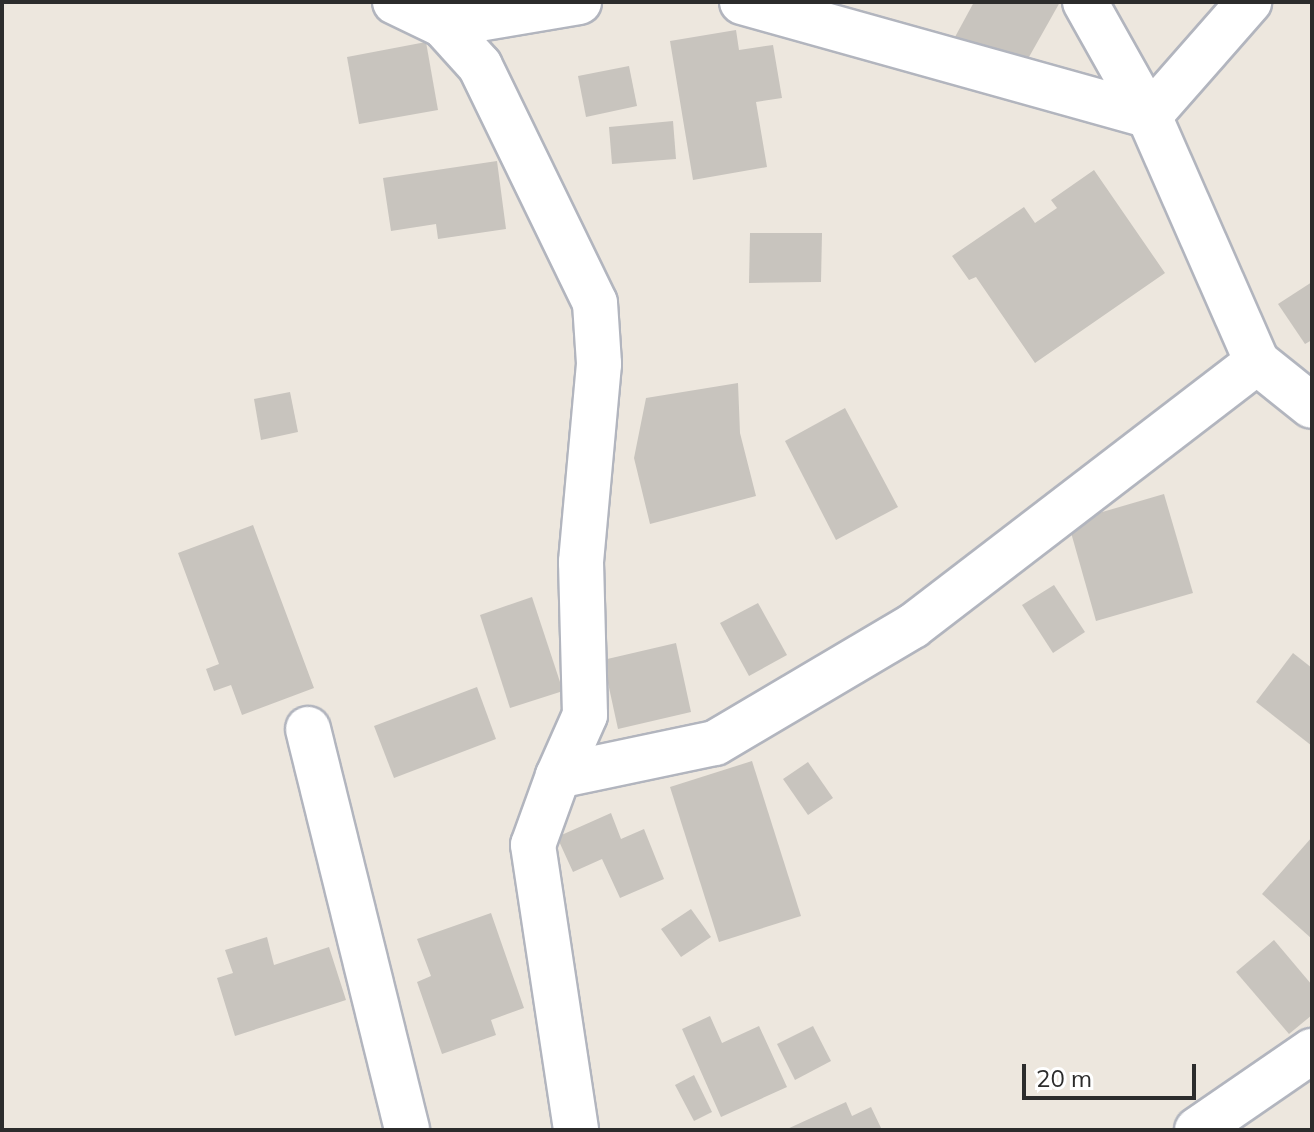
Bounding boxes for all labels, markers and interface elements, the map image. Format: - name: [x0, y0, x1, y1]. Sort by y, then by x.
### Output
- scale bar: [1026, 1048, 1200, 1098]
- text: 20 m: [1036, 1063, 1092, 1093]

